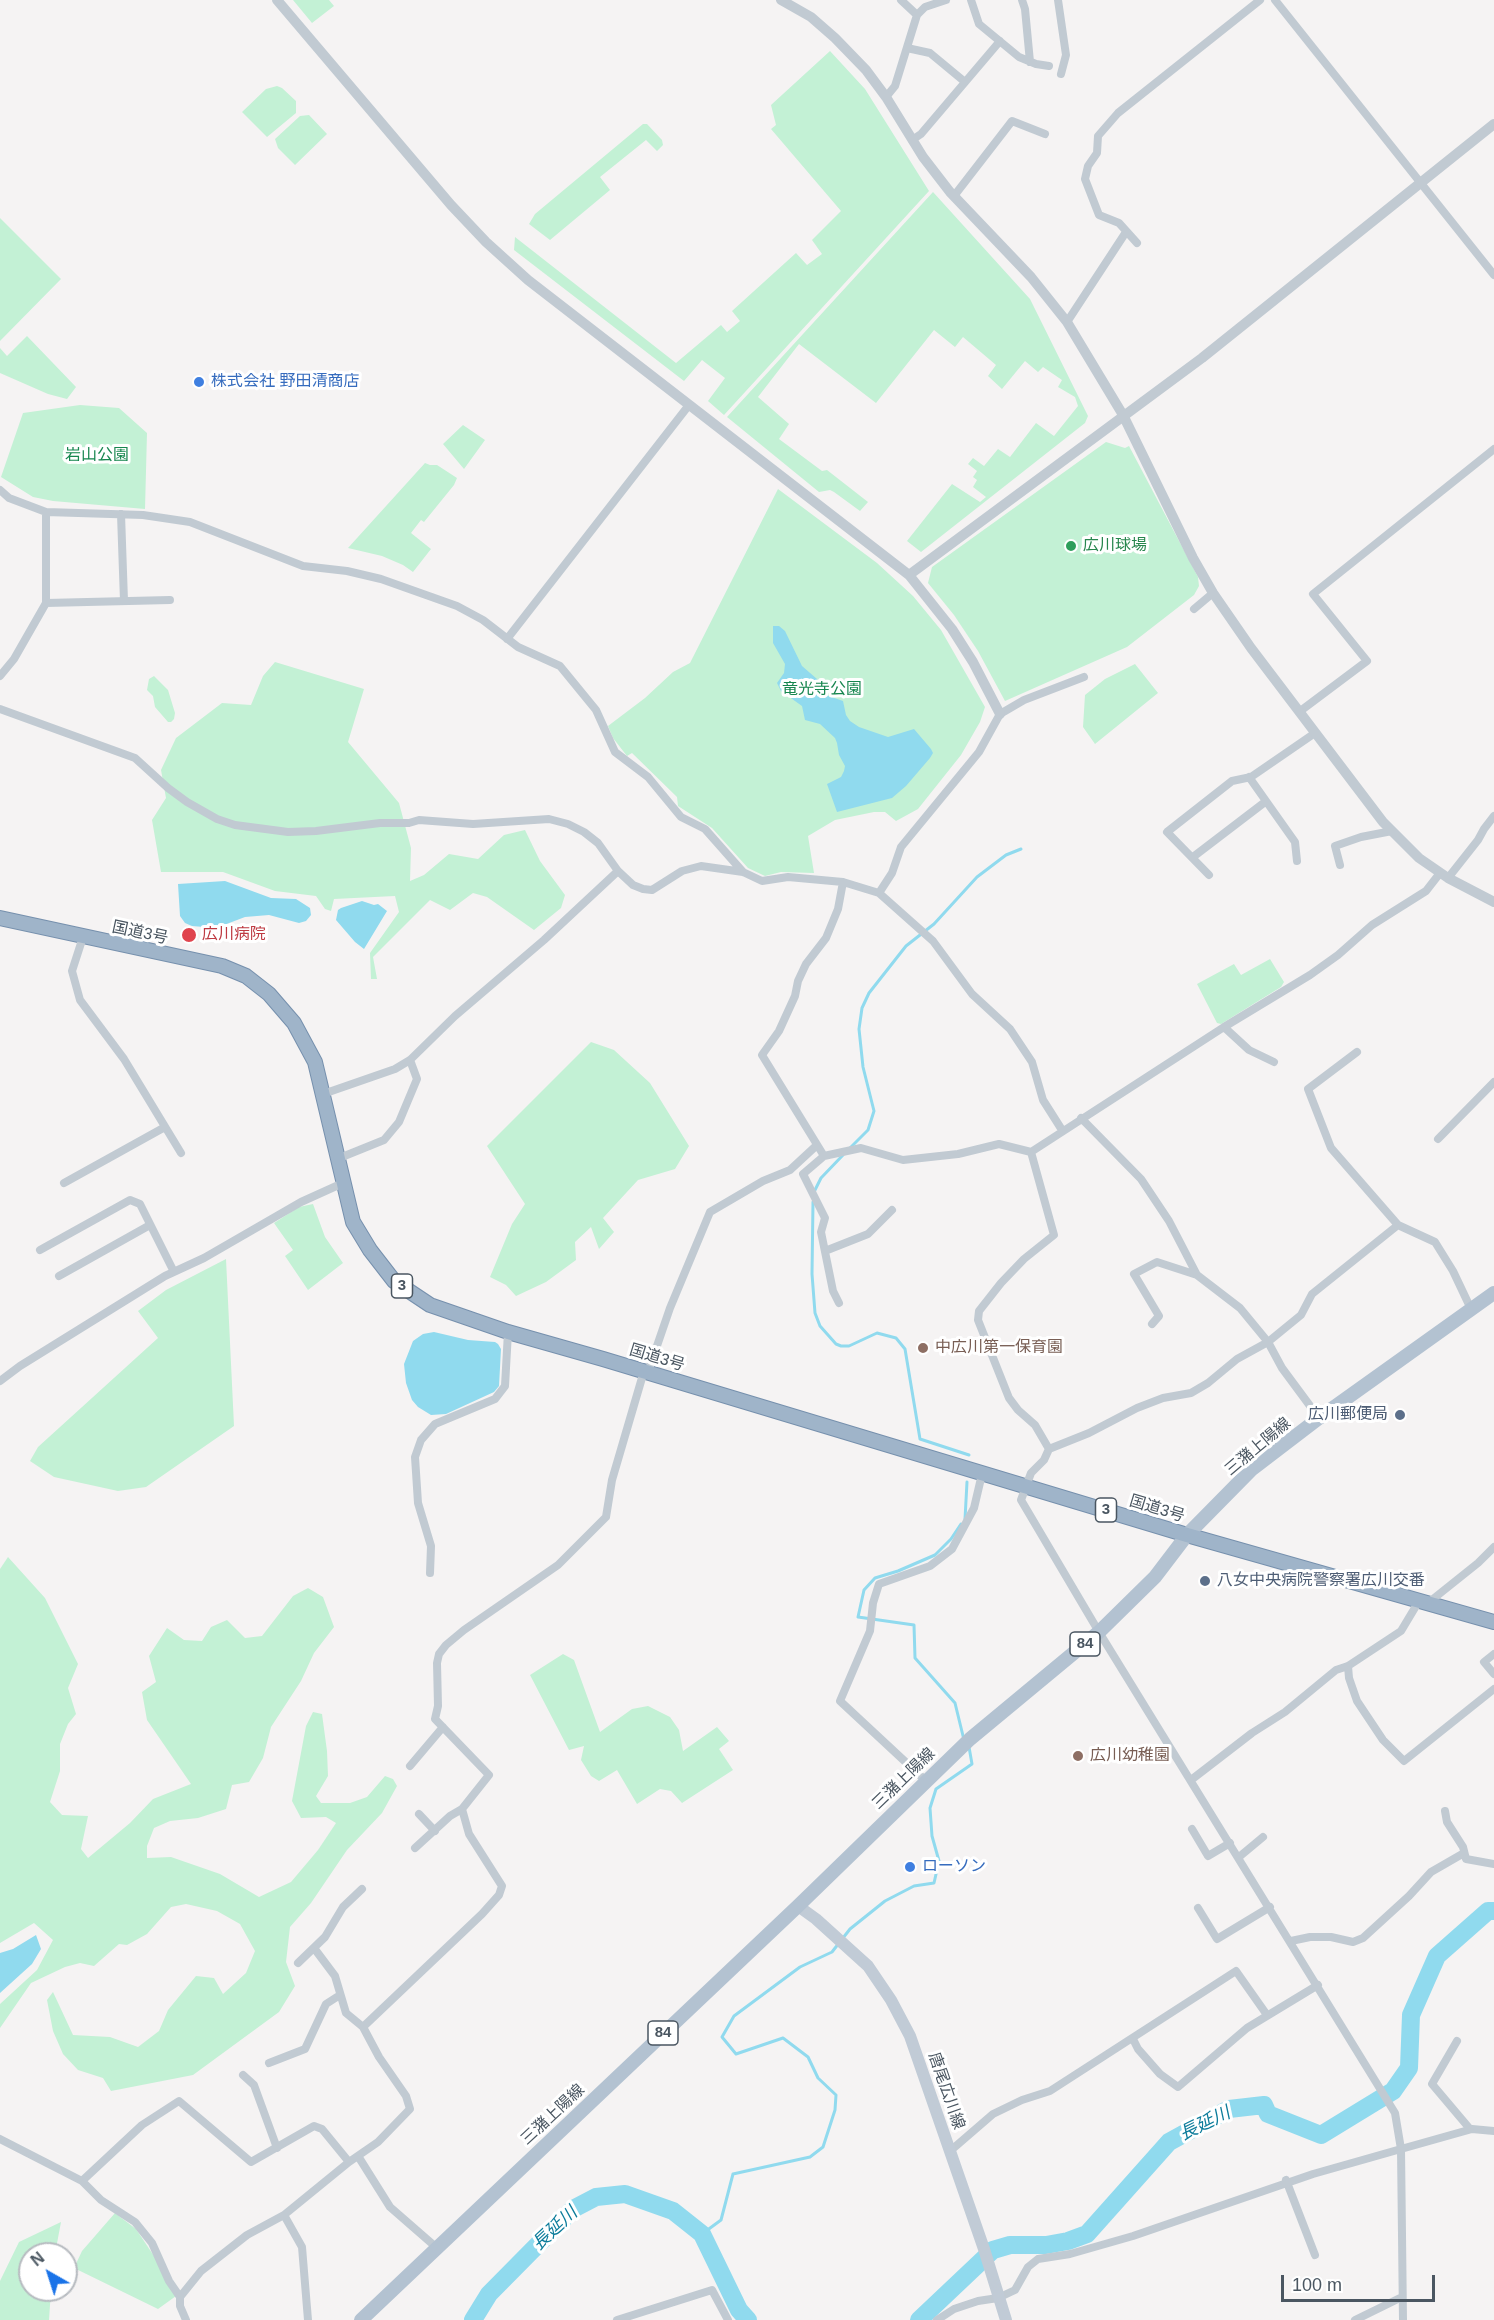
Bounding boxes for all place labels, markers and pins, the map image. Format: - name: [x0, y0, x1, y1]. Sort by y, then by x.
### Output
- place label: 株式会社 野田清商店: [211, 372, 359, 392]
- marker: 株式会社 野田清商店: [192, 375, 206, 389]
- place label: 広川球場: [1083, 536, 1147, 556]
- marker: 広川球場: [1064, 539, 1078, 553]
- place label: 広川病院: [202, 925, 266, 945]
- marker: 広川病院: [180, 926, 198, 944]
- place label: 中広川第一保育園: [935, 1338, 1063, 1358]
- marker: 中広川第一保育園: [916, 1341, 930, 1355]
- place label: 広川郵便局: [1308, 1405, 1388, 1425]
- marker: 広川郵便局: [1393, 1408, 1407, 1422]
- place label: 八女中央病院警察署広川交番: [1217, 1571, 1425, 1591]
- marker: 八女中央病院警察署広川交番: [1198, 1574, 1212, 1588]
- place label: 広川幼稚園: [1090, 1746, 1170, 1766]
- marker: 広川幼稚園: [1071, 1749, 1085, 1763]
- place label: ローソン: [922, 1857, 986, 1877]
- marker: ローソン: [903, 1860, 917, 1874]

